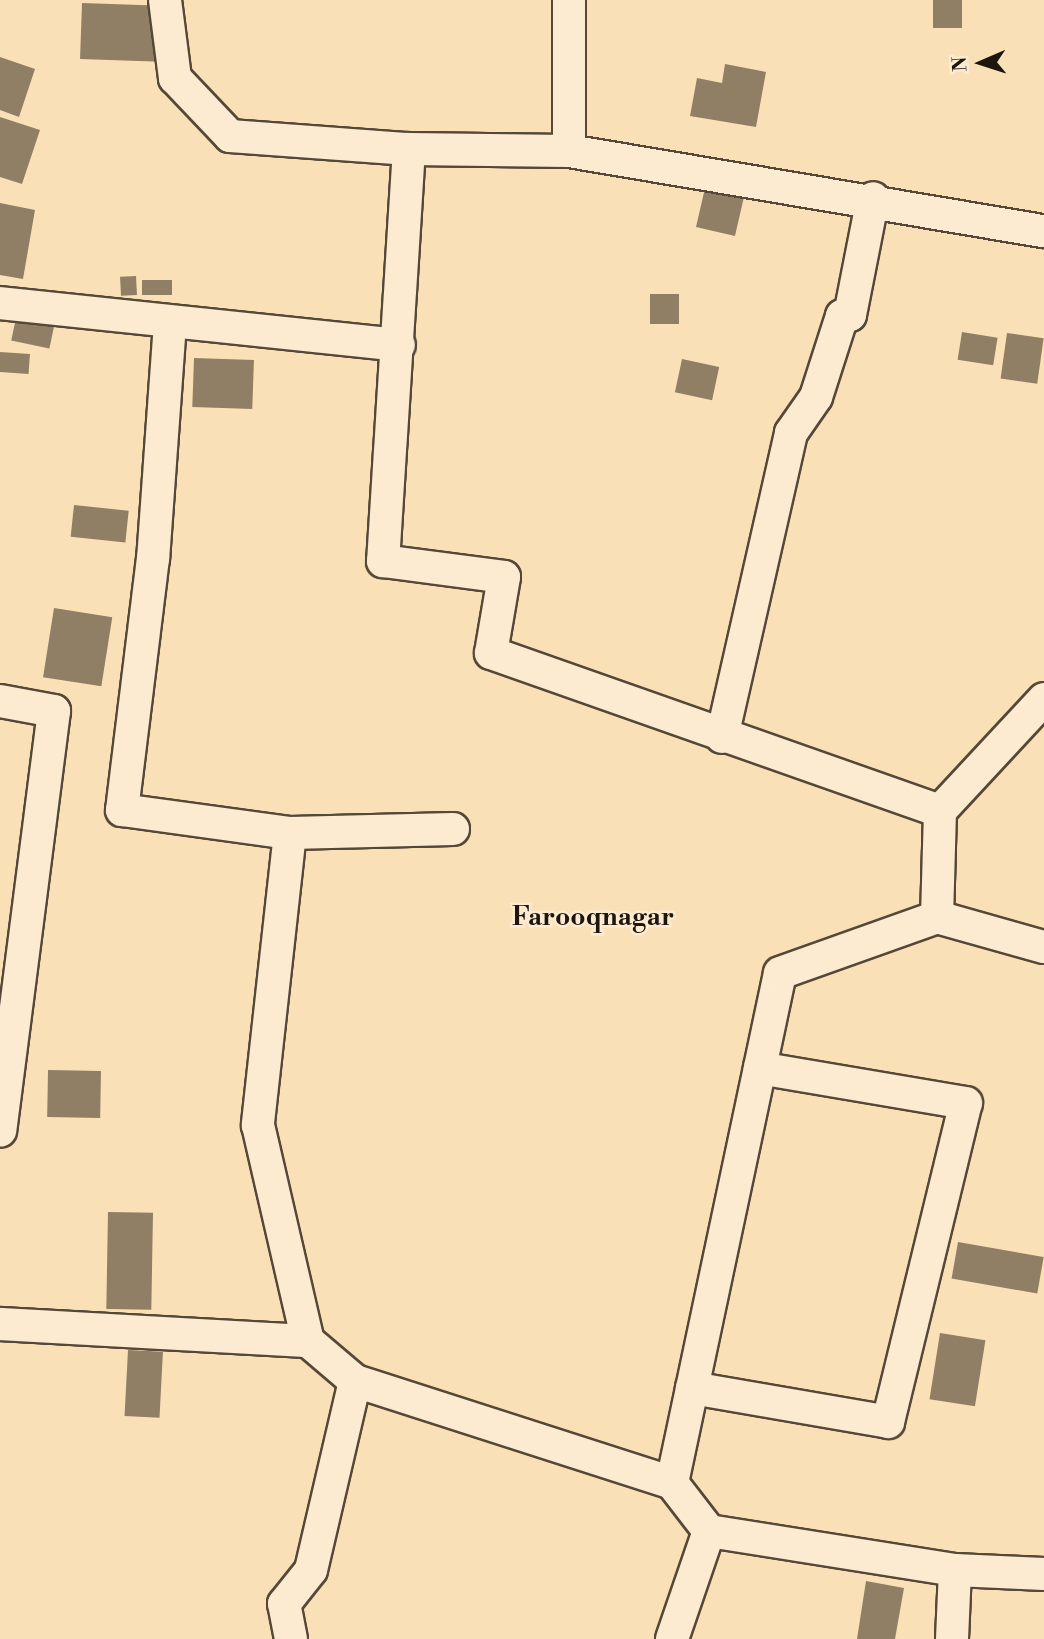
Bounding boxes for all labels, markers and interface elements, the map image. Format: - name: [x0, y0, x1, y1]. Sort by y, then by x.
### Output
- north arrow: [946, 28, 1016, 98]
- text: N: [948, 56, 972, 72]
- district label: Farooqnagar: [512, 902, 674, 934]

